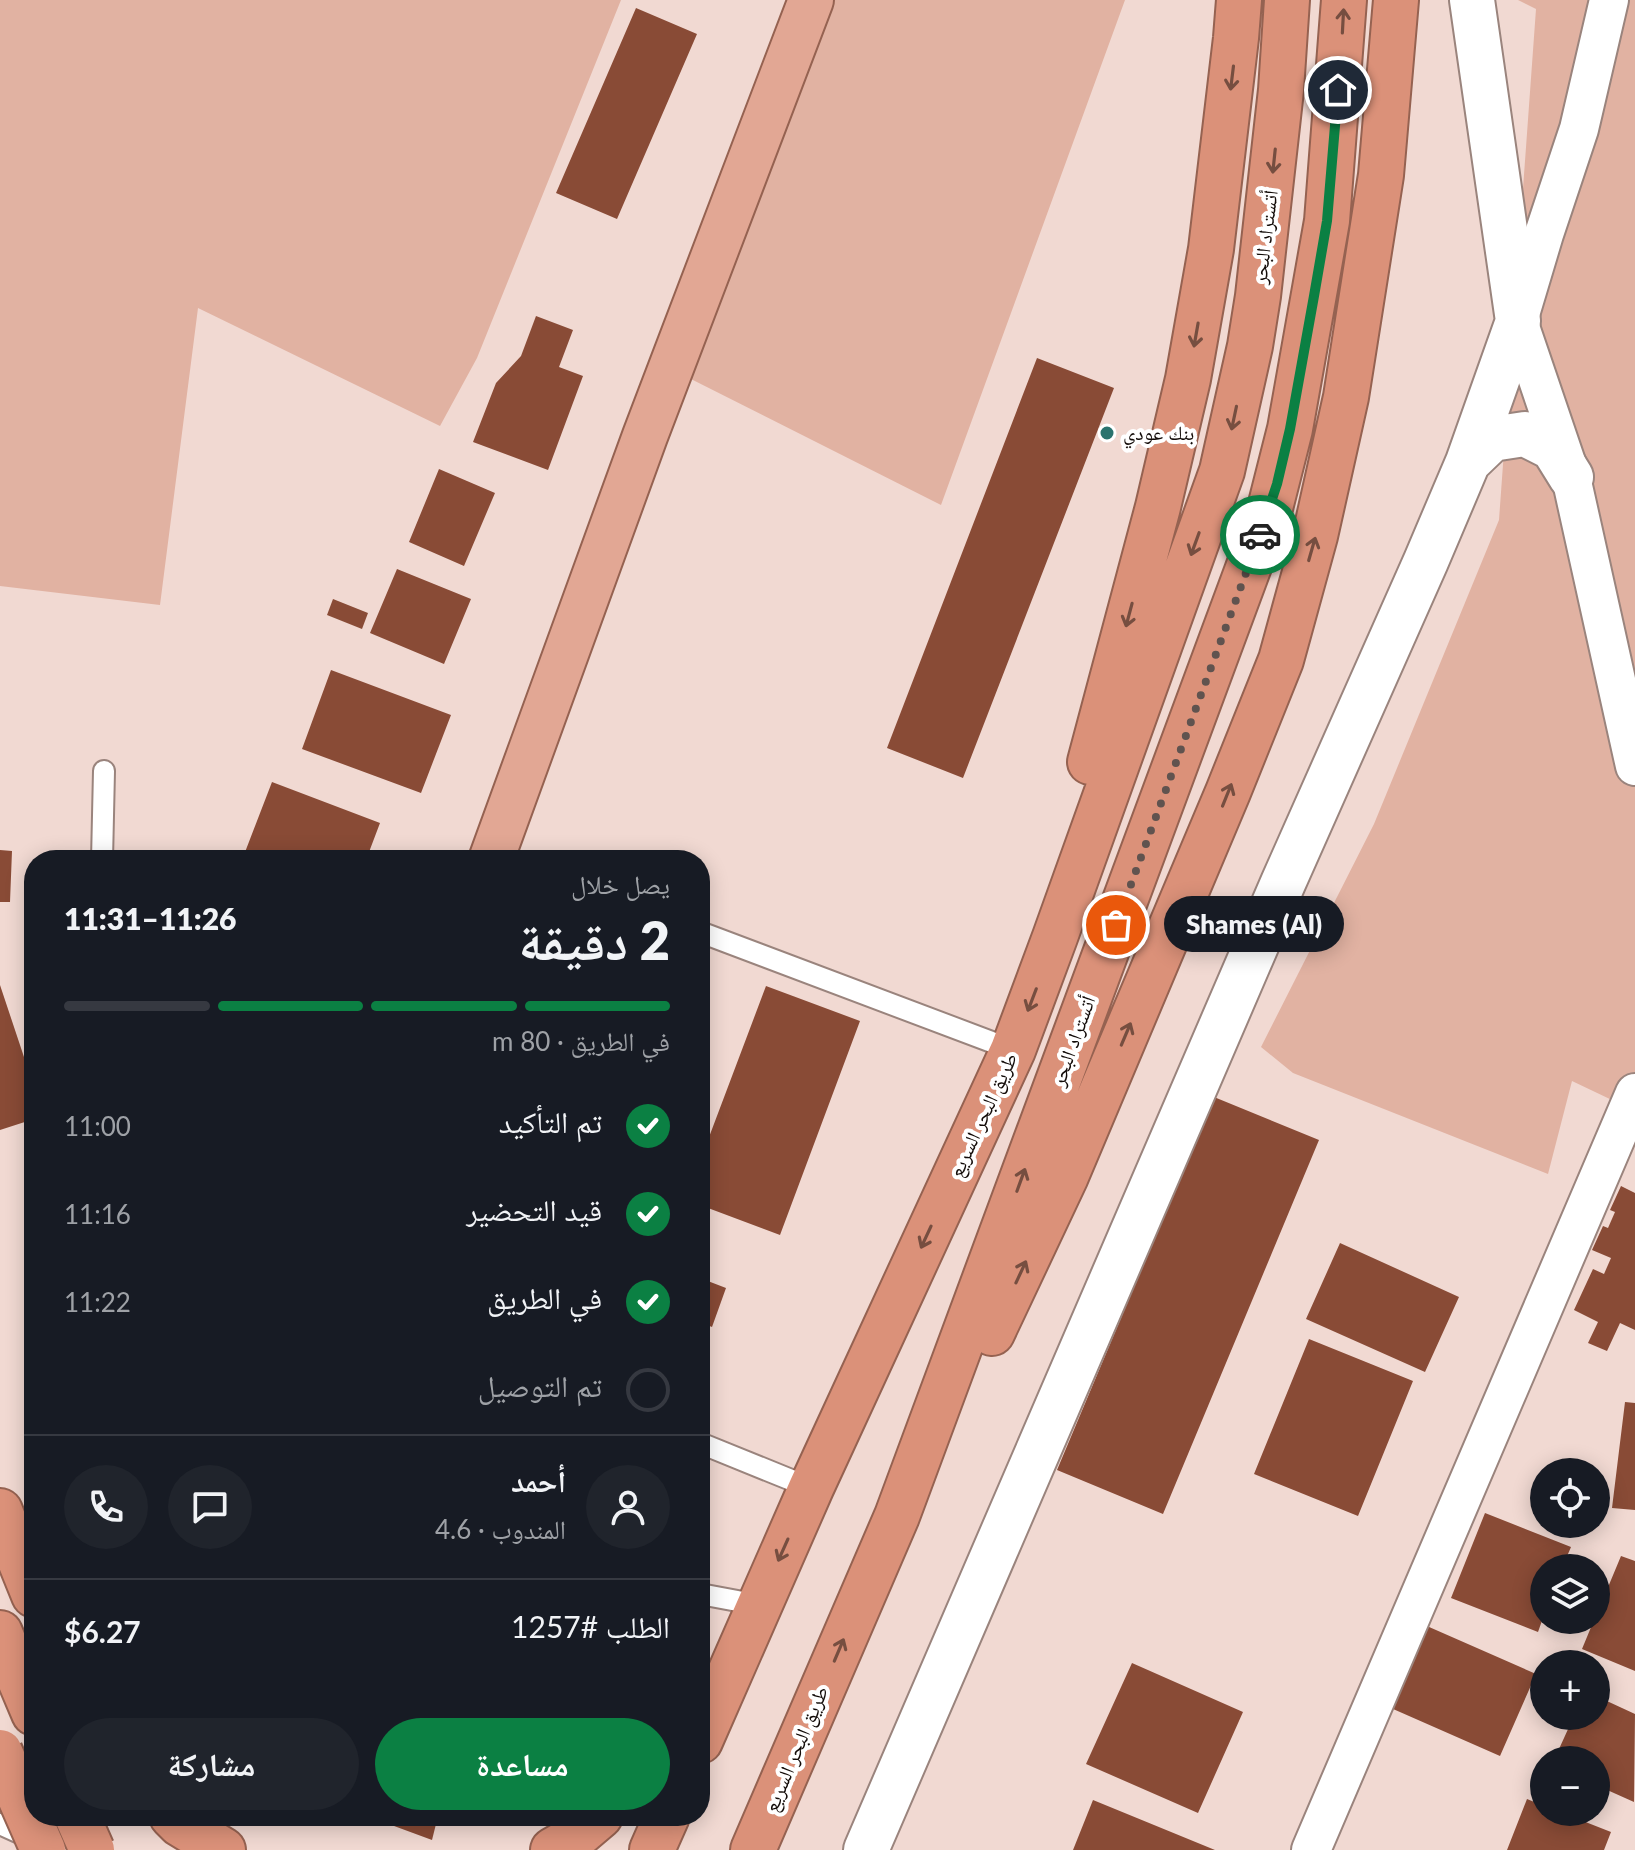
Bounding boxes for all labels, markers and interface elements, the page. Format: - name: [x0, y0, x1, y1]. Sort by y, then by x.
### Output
- one-way arrow: [1335, 8, 1350, 35]
- pin: [1304, 56, 1372, 124]
- one-way arrow: [1224, 64, 1239, 91]
- icon: home: [1316, 68, 1360, 112]
- one-way arrow: [1266, 147, 1281, 174]
- street label: أتستراد البحر: [1246, 188, 1282, 286]
- one-way arrow: [1188, 322, 1203, 347]
- one-way arrow: [1226, 405, 1241, 430]
- place label: بنك عودي: [1123, 420, 1194, 449]
- marker: بنك عودي: [1098, 424, 1116, 442]
- courier: [1220, 495, 1300, 575]
- icon: car: [1238, 513, 1282, 557]
- one-way arrow: [1187, 531, 1202, 556]
- one-way arrow: [1305, 537, 1320, 563]
- one-way arrow: [1121, 602, 1136, 628]
- one-way arrow: [1220, 783, 1235, 807]
- text: يصل خلال: [571, 868, 670, 900]
- pin: [1082, 891, 1150, 959]
- callout: Shames (Al): [1164, 897, 1344, 953]
- text: 11:26–11:31: [64, 900, 237, 936]
- icon: bag: [1094, 903, 1138, 947]
- text: Shames (Al): [1186, 908, 1322, 940]
- text: 2 دقيقة: [519, 909, 670, 971]
- one-way arrow: [1023, 987, 1038, 1012]
- street label: أتستراد البحر: [1044, 992, 1100, 1090]
- one-way arrow: [1119, 1022, 1134, 1047]
- text: في الطريق · 80 m: [492, 1025, 670, 1057]
- street label: طريق البحر السريع: [943, 1049, 1023, 1181]
- text: تم التأكيد: [499, 1103, 602, 1139]
- icon: check: [626, 1104, 670, 1148]
- text: 11:00: [64, 1110, 131, 1142]
- one-way arrow: [1015, 1168, 1029, 1193]
- text: قيد التحضير: [466, 1191, 602, 1227]
- icon: check: [626, 1192, 670, 1236]
- text: 11:16: [64, 1198, 131, 1230]
- one-way arrow: [918, 1224, 933, 1249]
- one-way arrow: [1014, 1260, 1029, 1284]
- text: في الطريق: [487, 1279, 602, 1315]
- icon: check: [626, 1280, 670, 1324]
- text: 11:22: [64, 1286, 131, 1318]
- text: تم التوصيل: [478, 1367, 602, 1403]
- map controls: [1530, 1458, 1610, 1826]
- button: locate: [1530, 1458, 1610, 1538]
- text: أحمد: [511, 1462, 566, 1498]
- button: phone: [64, 1465, 148, 1549]
- button: chat: [168, 1465, 252, 1549]
- button: person: [586, 1465, 670, 1549]
- text: المندوب · 4.6: [435, 1513, 566, 1545]
- one-way arrow: [775, 1538, 790, 1562]
- button: layers: [1530, 1554, 1610, 1634]
- text: الطلب #1257: [511, 1608, 670, 1644]
- text: $6.27: [64, 1613, 141, 1649]
- one-way arrow: [832, 1638, 847, 1663]
- button: +: [1530, 1650, 1610, 1730]
- street label: طريق البحر السريع: [758, 1682, 834, 1816]
- button: مشاركة: [64, 1718, 359, 1810]
- button: مساعدة: [375, 1718, 670, 1810]
- button: −: [1530, 1746, 1610, 1826]

